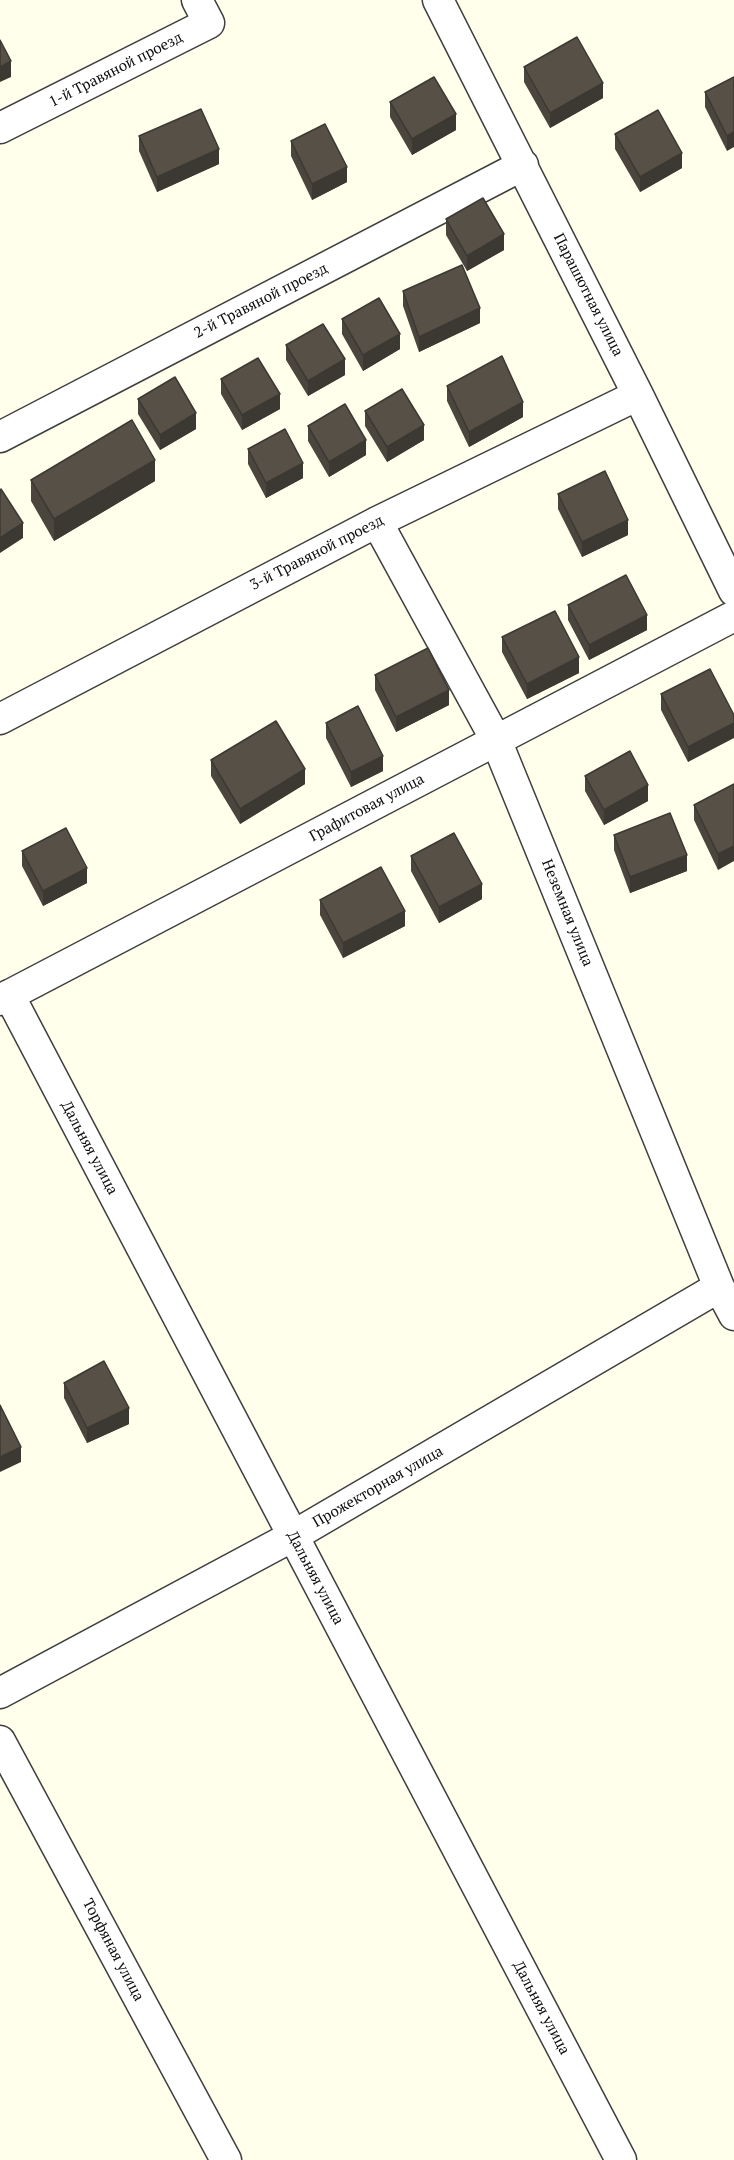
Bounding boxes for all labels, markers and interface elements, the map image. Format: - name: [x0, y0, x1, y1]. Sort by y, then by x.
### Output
- street label: 1-й Травяной проезд: [46, 29, 186, 111]
- street label: Парашютная улица: [549, 231, 627, 359]
- street label: 2-й Травяной проезд: [191, 260, 331, 342]
- street label: 3-й Травяной проезд: [247, 512, 387, 594]
- street label: Графитовая улица: [307, 770, 427, 846]
- street label: Неземная улица: [537, 857, 597, 969]
- street label: Дальняя улица: [57, 1098, 121, 1198]
- street label: Прожекторная улица: [310, 1442, 446, 1532]
- street label: Дальняя улица: [283, 1528, 347, 1628]
- street label: Торфяная улица: [78, 1896, 148, 2004]
- street label: Дальняя улица: [509, 1958, 573, 2058]

